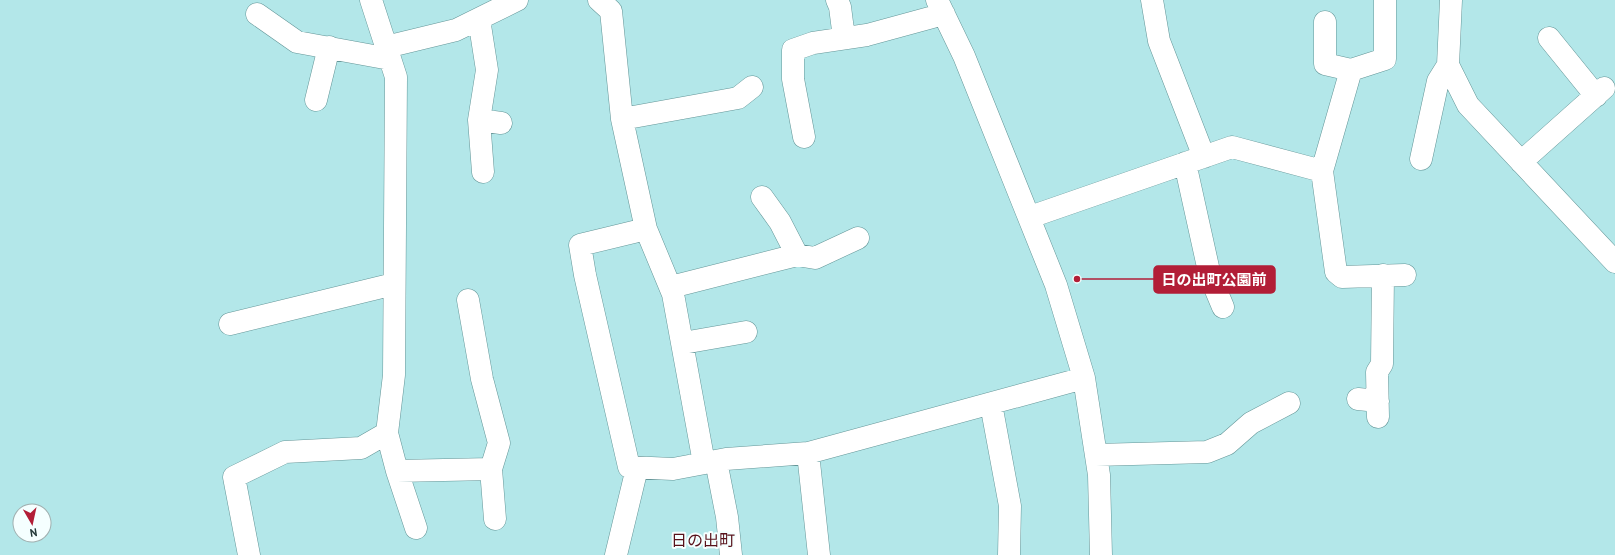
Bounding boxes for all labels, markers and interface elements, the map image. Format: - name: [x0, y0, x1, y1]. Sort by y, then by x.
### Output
- callout: 日の出町公園前: [1154, 266, 1275, 293]
- text: 日の出町公園前: [1161, 270, 1267, 289]
- north arrow: [12, 503, 52, 543]
- text: N: [29, 525, 38, 540]
- district label: 日の出町: [671, 530, 735, 550]

